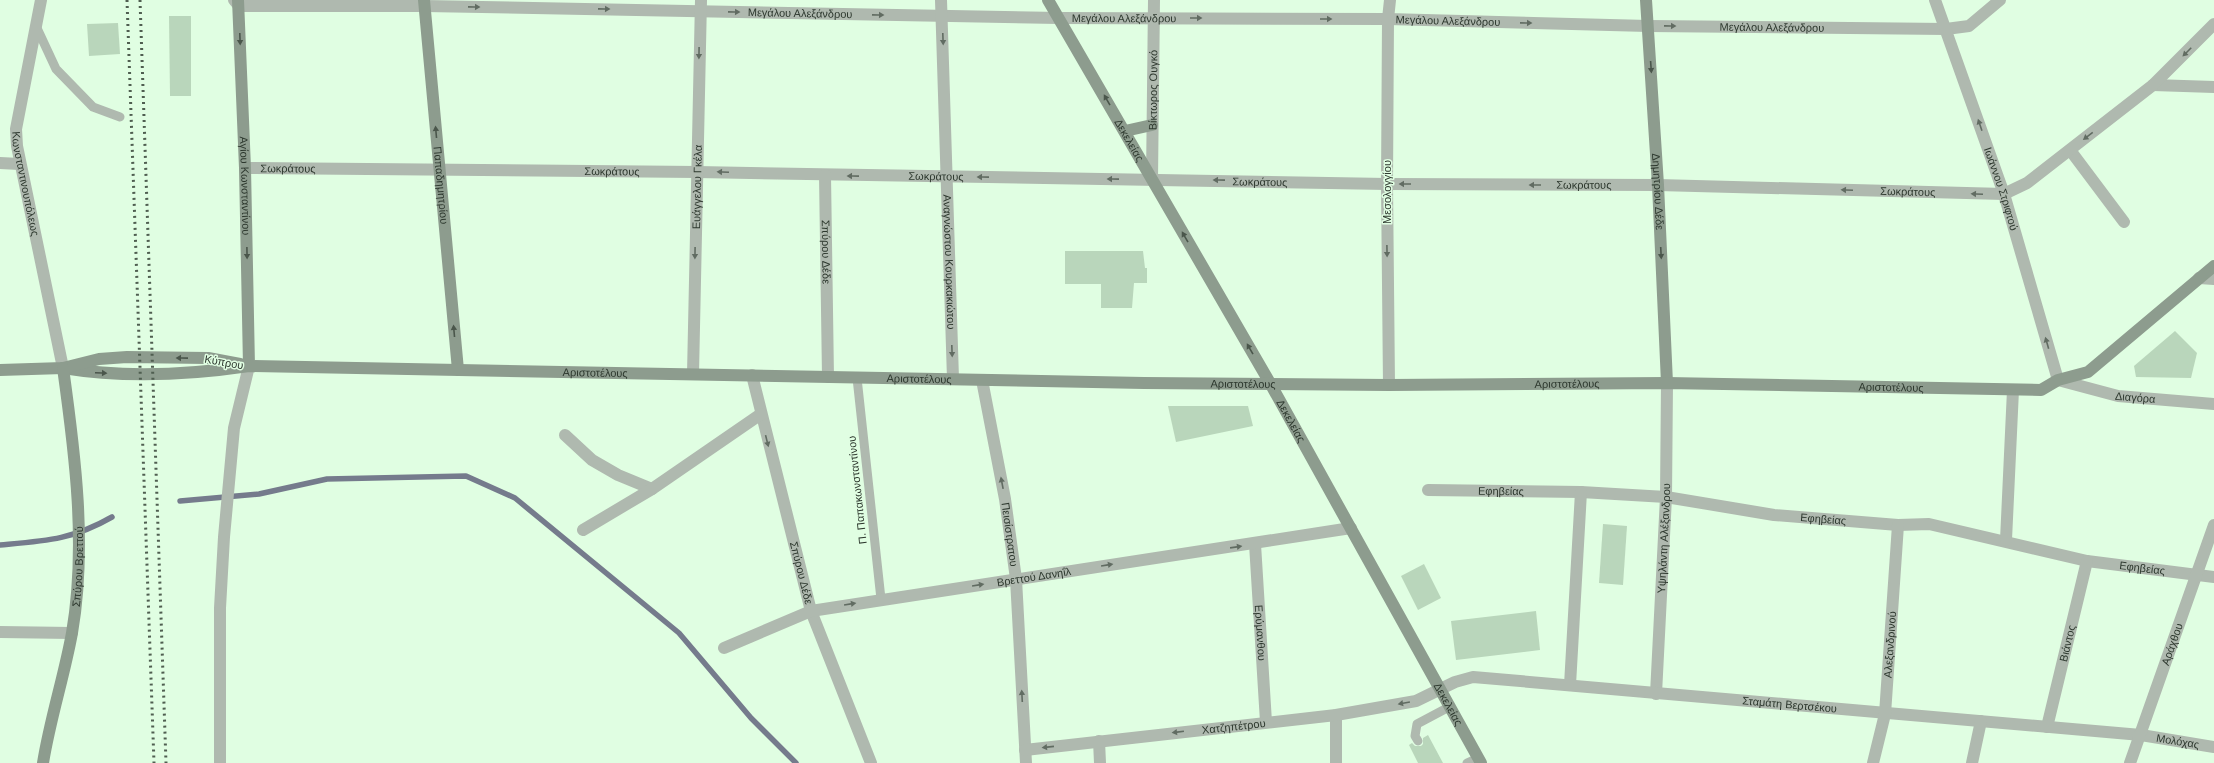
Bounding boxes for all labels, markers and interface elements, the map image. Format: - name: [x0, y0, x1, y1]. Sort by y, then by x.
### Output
- one-way arrow: [468, 4, 481, 10]
- one-way arrow: [598, 6, 611, 12]
- street label: Μεγάλου Αλεξάνδρου: [748, 6, 853, 20]
- one-way arrow: [728, 8, 740, 15]
- one-way arrow: [872, 12, 885, 18]
- street label: Μεγάλου Αλεξάνδρου: [1072, 12, 1176, 24]
- street label: Μεγάλου Αλεξάνδρου: [1396, 13, 1501, 28]
- one-way arrow: [1190, 15, 1203, 21]
- one-way arrow: [1320, 16, 1333, 22]
- one-way arrow: [1520, 19, 1532, 26]
- street label: Μεγάλου Αλεξάνδρου: [1720, 21, 1824, 34]
- one-way arrow: [1664, 23, 1677, 29]
- one-way arrow: [237, 33, 244, 45]
- one-way arrow: [939, 33, 946, 45]
- one-way arrow: [696, 47, 703, 59]
- one-way arrow: [2182, 47, 2191, 57]
- street label: Βίκτωρος Ουγκό: [1147, 50, 1159, 130]
- one-way arrow: [1647, 61, 1654, 73]
- one-way arrow: [1103, 94, 1110, 106]
- street label: Δεκελείας: [1112, 117, 1146, 164]
- one-way arrow: [1976, 119, 1982, 131]
- one-way arrow: [432, 126, 439, 138]
- street label: Κωνσταντινουπόλεως: [10, 131, 41, 237]
- one-way arrow: [2082, 132, 2093, 140]
- street label: Αγίου Κωνσταντίνου: [238, 136, 252, 235]
- street label: Ευάγγελου Γκέλα: [690, 144, 704, 229]
- street label: Ιωάννου Στριφτού: [1982, 145, 2020, 232]
- street label: Παπαδημητρίου: [431, 146, 451, 225]
- street label: Δημητρίου Δέδε: [1650, 153, 1666, 230]
- street label: Μεσολογγίου: [1381, 160, 1393, 224]
- street label: Σωκράτους: [260, 162, 316, 175]
- street label: Σωκράτους: [584, 165, 640, 177]
- one-way arrow: [716, 169, 729, 175]
- street label: Σωκράτους: [908, 170, 964, 183]
- one-way arrow: [847, 172, 859, 179]
- one-way arrow: [976, 174, 989, 180]
- street label: Σωκράτους: [1232, 175, 1288, 188]
- one-way arrow: [1106, 176, 1119, 182]
- one-way arrow: [1212, 177, 1225, 183]
- street label: Σωκράτους: [1556, 179, 1611, 191]
- one-way arrow: [1398, 181, 1411, 187]
- one-way arrow: [1529, 181, 1541, 188]
- street label: Σωκράτους: [1880, 185, 1936, 198]
- one-way arrow: [1840, 187, 1853, 193]
- one-way arrow: [1971, 190, 1983, 197]
- street label: Αναγνώστου Κουρκακιώτου: [941, 194, 957, 329]
- street label: Σπύρου Δέδε: [820, 220, 833, 284]
- one-way arrow: [1182, 231, 1189, 243]
- one-way arrow: [1384, 245, 1391, 257]
- one-way arrow: [243, 247, 250, 259]
- one-way arrow: [692, 247, 699, 259]
- one-way arrow: [1658, 247, 1665, 259]
- one-way arrow: [451, 325, 457, 337]
- one-way arrow: [2044, 337, 2050, 349]
- one-way arrow: [1247, 343, 1254, 355]
- one-way arrow: [949, 345, 956, 357]
- street label: Κύπρου: [204, 353, 244, 371]
- one-way arrow: [175, 355, 188, 361]
- street label: Αριστοτέλους: [563, 366, 628, 379]
- one-way arrow: [95, 370, 108, 377]
- street label: Αριστοτέλους: [886, 372, 952, 385]
- street label: Αριστοτέλους: [1535, 377, 1600, 390]
- street label: Αριστοτέλους: [1211, 378, 1276, 390]
- street label: Αριστοτέλους: [1858, 381, 1924, 394]
- street label: Διαγόρα: [2115, 390, 2157, 405]
- street label: Δεκελείας: [1274, 397, 1308, 444]
- one-way arrow: [765, 434, 771, 447]
- street label: Π. Παπακωνσταντίνου: [845, 435, 869, 545]
- one-way arrow: [999, 477, 1005, 489]
- street label: Υψηλάντη Αλέξανδρου: [1655, 483, 1672, 594]
- street label: Εφηβείας: [1478, 485, 1524, 497]
- street label: Πεισίστρατου: [1000, 502, 1020, 567]
- street label: Εφηβείας: [1800, 511, 1847, 527]
- street label: Σπύρου Βρεττού: [70, 526, 85, 607]
- street label: Σπύρου Δέδε: [788, 540, 815, 606]
- one-way arrow: [1229, 544, 1242, 550]
- street label: Εφηβείας: [2119, 559, 2166, 577]
- one-way arrow: [1101, 562, 1113, 568]
- street label: Βρεττού Δανηΐλ: [996, 565, 1072, 588]
- one-way arrow: [972, 582, 984, 588]
- one-way arrow: [844, 601, 856, 607]
- street label: Ερύμανθου: [1253, 604, 1268, 661]
- street label: Αλεξανδρινού: [1881, 611, 1898, 678]
- street label: Αράχθου: [2159, 621, 2185, 667]
- street label: Βιάντος: [2057, 624, 2077, 663]
- street label: Δεκελείας: [1432, 681, 1465, 728]
- one-way arrow: [1019, 690, 1026, 702]
- street label: Σταμάτη Βερτσέκου: [1742, 694, 1837, 715]
- one-way arrow: [1397, 701, 1410, 707]
- street label: Χατζηπέτρου: [1201, 717, 1266, 736]
- one-way arrow: [1171, 729, 1184, 735]
- street label: Μολόχας: [2155, 732, 2200, 750]
- one-way arrow: [1042, 744, 1054, 750]

